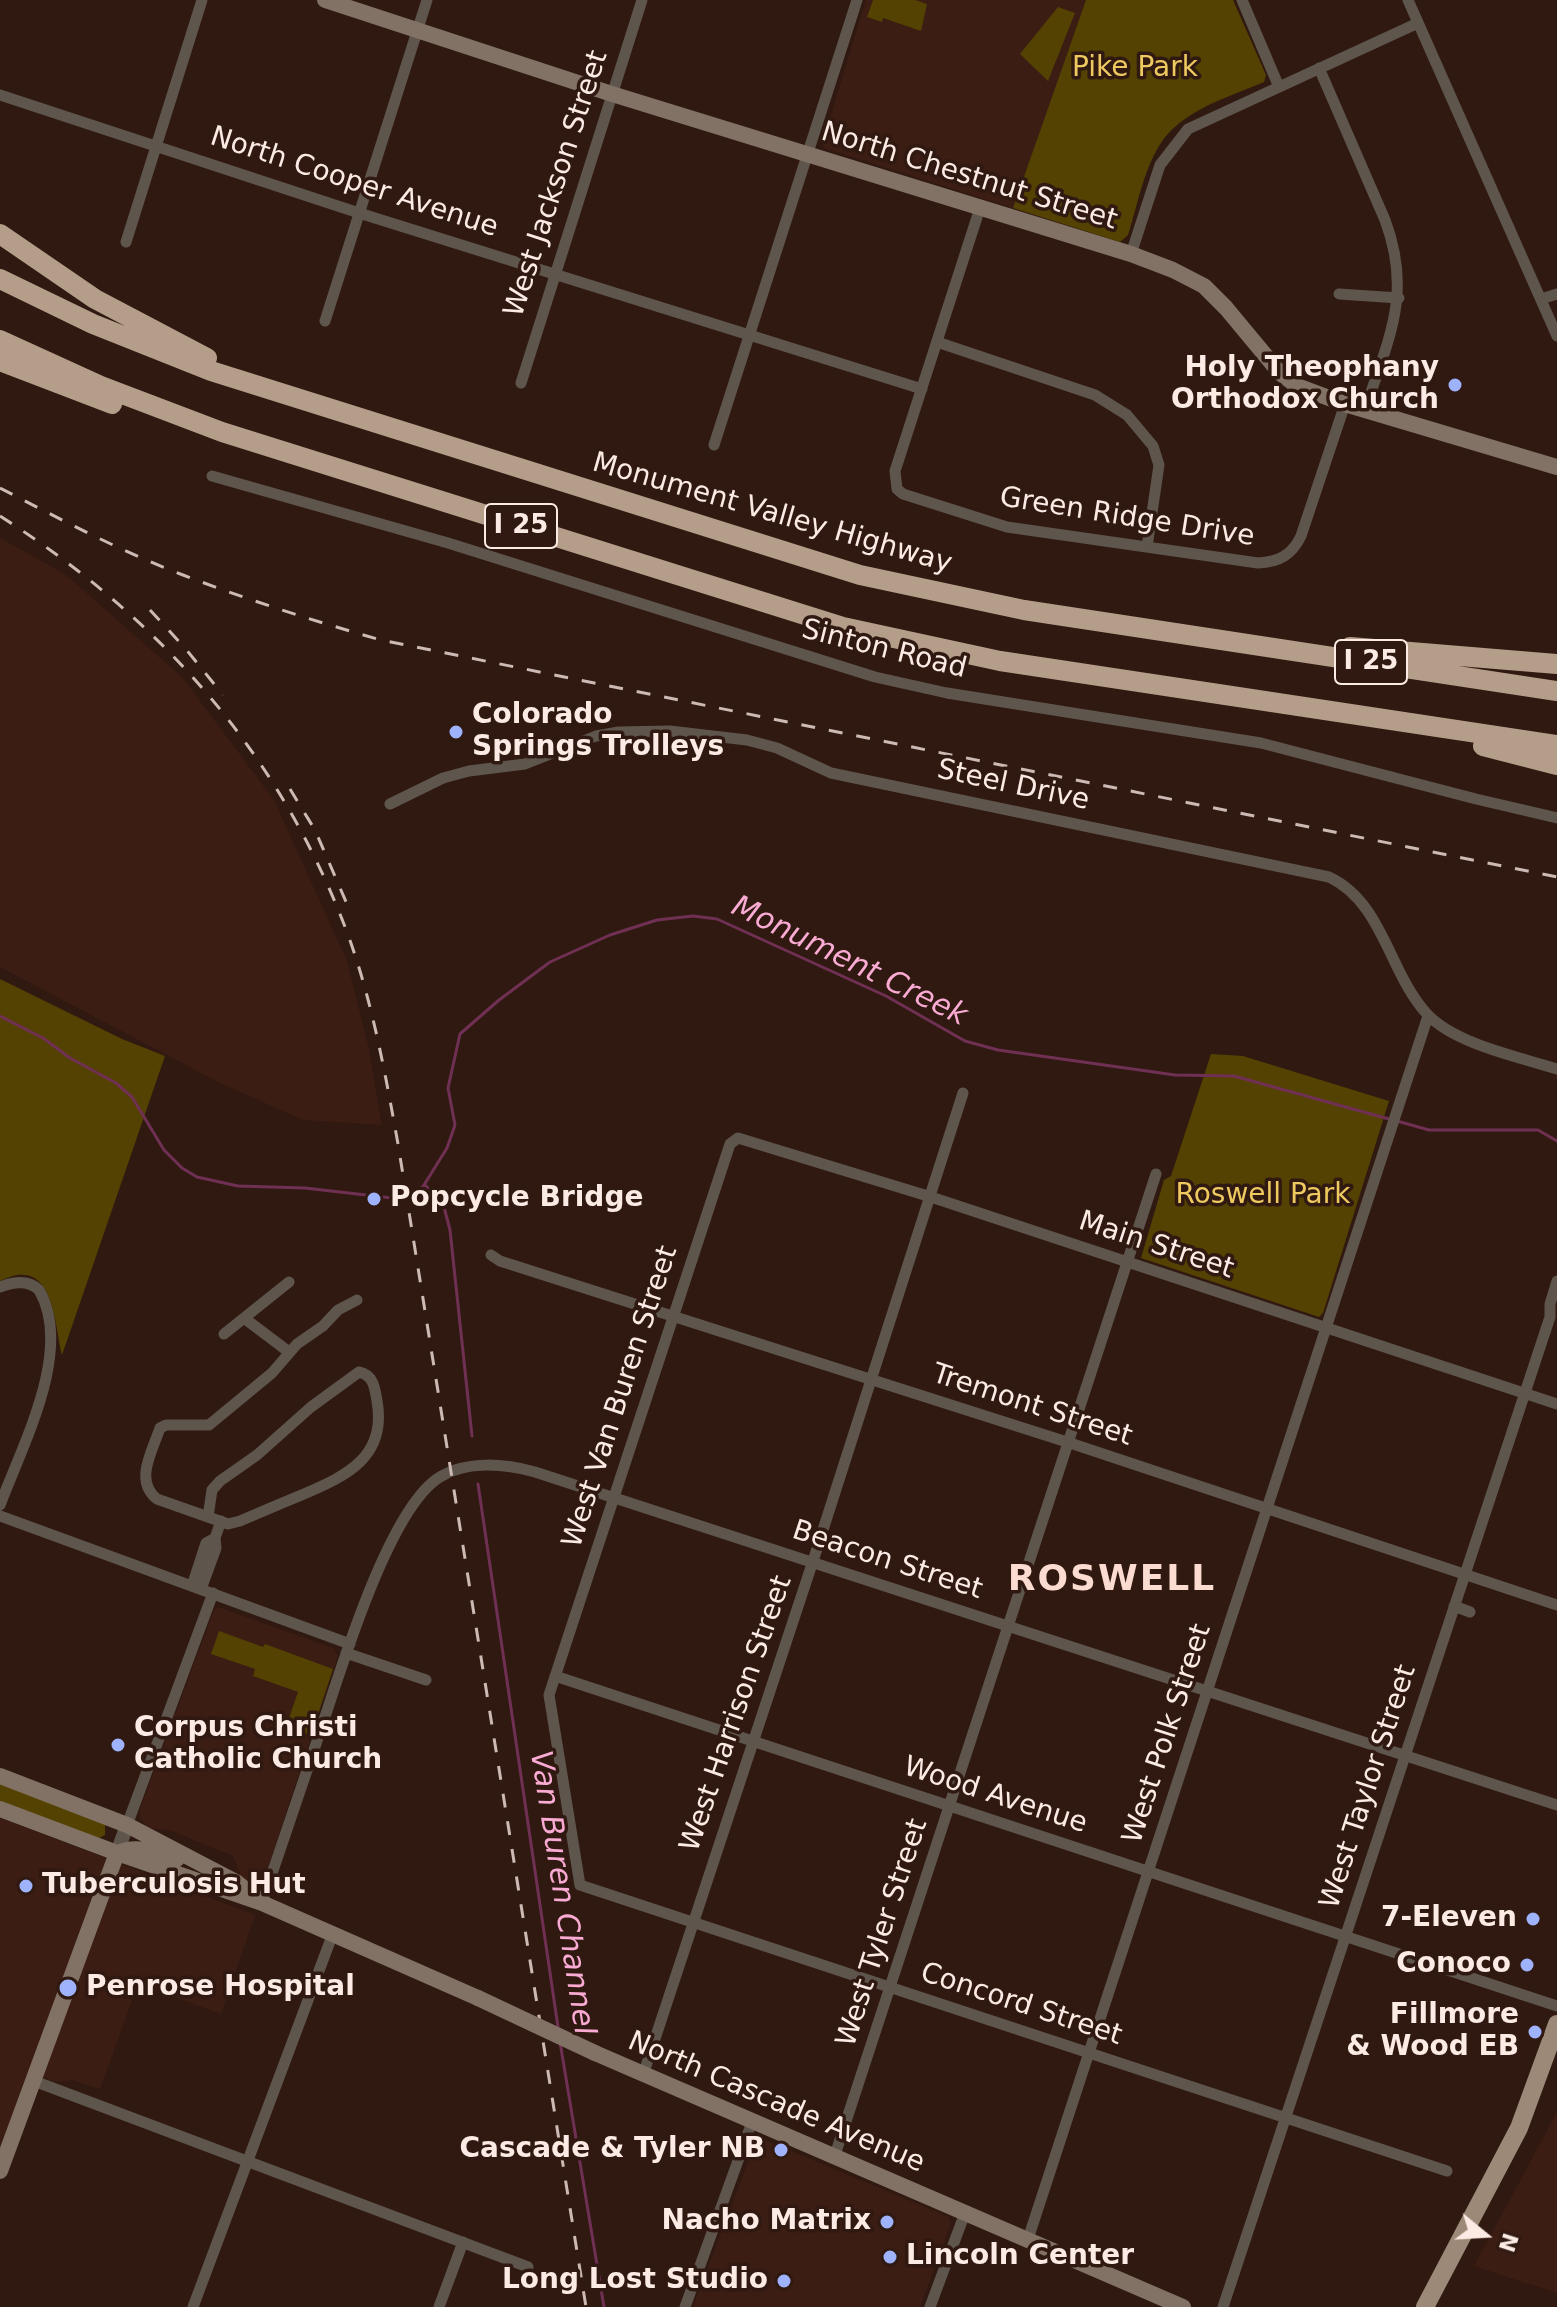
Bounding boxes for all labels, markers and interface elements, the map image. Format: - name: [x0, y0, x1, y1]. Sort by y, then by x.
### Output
- street label: West Jackson Street: [498, 47, 616, 321]
- park label: Pike Park: [1072, 52, 1198, 86]
- street label: North Chestnut Street: [817, 116, 1121, 238]
- street label: North Cooper Avenue: [206, 121, 502, 245]
- place label: Holy Theophany Orthodox Church: [1171, 352, 1439, 418]
- marker: Holy Theophany Orthodox Church: [1446, 376, 1464, 394]
- street label: Monument Valley Highway: [588, 447, 956, 581]
- street label: Green Ridge Drive: [997, 481, 1257, 555]
- road number: I 25: [485, 504, 557, 548]
- street label: Sinton Road: [798, 613, 970, 687]
- road number: I 25: [1335, 640, 1407, 684]
- place label: Colorado Springs Trolleys: [472, 699, 724, 765]
- marker: Colorado Springs Trolleys: [447, 723, 465, 741]
- street label: Steel Drive: [934, 754, 1092, 818]
- water label: Monument Creek: [725, 889, 973, 1035]
- park label: Roswell Park: [1175, 1179, 1351, 1213]
- place label: Popcycle Bridge: [390, 1182, 643, 1216]
- marker: Popcycle Bridge: [365, 1190, 383, 1208]
- street label: Main Street: [1074, 1205, 1238, 1287]
- street label: West Van Buren Street: [556, 1242, 686, 1552]
- street label: Tremont Street: [928, 1358, 1136, 1454]
- street label: Beacon Street: [788, 1514, 986, 1608]
- district label: ROSWELL: [1008, 1559, 1216, 1603]
- street label: West Harrison Street: [674, 1572, 800, 1856]
- street label: West Polk Street: [1117, 1620, 1219, 1848]
- street label: West Taylor Street: [1314, 1661, 1424, 1913]
- place label: Corpus Christi Catholic Church: [134, 1712, 382, 1778]
- marker: Corpus Christi Catholic Church: [109, 1736, 127, 1754]
- water label: Van Buren Channel: [521, 1748, 601, 2038]
- street label: Wood Avenue: [899, 1751, 1091, 1841]
- street label: West Tyler Street: [830, 1815, 936, 2051]
- place label: Tuberculosis Hut: [42, 1869, 306, 1903]
- marker: Tuberculosis Hut: [17, 1877, 35, 1895]
- place label: 7-Eleven: [1381, 1902, 1517, 1936]
- marker: 7-Eleven: [1524, 1910, 1542, 1928]
- place label: Conoco: [1396, 1948, 1511, 1982]
- marker: Conoco: [1518, 1956, 1536, 1974]
- street label: Concord Street: [916, 1957, 1126, 2053]
- place label: Penrose Hospital: [86, 1971, 355, 2005]
- marker: Penrose Hospital: [57, 1977, 79, 1999]
- place label: Fillmore & Wood EB: [1346, 1999, 1519, 2065]
- marker: Fillmore & Wood EB: [1526, 2023, 1544, 2041]
- street label: North Cascade Avenue: [623, 2025, 929, 2181]
- place label: Cascade & Tyler NB: [460, 2133, 765, 2167]
- marker: Cascade & Tyler NB: [772, 2141, 790, 2159]
- north arrow: [1445, 2195, 1525, 2275]
- place label: Nacho Matrix: [662, 2205, 871, 2239]
- marker: Nacho Matrix: [878, 2213, 896, 2231]
- text: N: [1494, 2230, 1523, 2255]
- place label: Lincoln Center: [906, 2240, 1134, 2274]
- marker: Lincoln Center: [881, 2248, 899, 2266]
- place label: Long Lost Studio: [502, 2264, 768, 2298]
- marker: Long Lost Studio: [775, 2272, 793, 2290]

